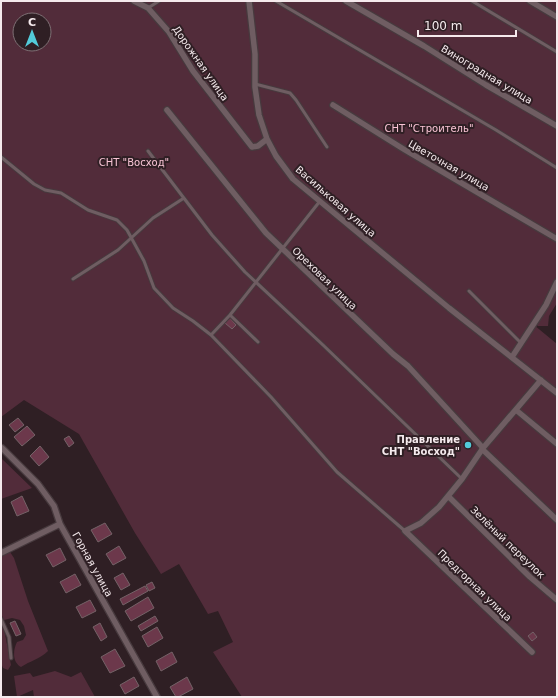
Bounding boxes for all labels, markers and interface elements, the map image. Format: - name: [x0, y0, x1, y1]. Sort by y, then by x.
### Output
- north arrow: [12, 12, 52, 52]
- scale bar: [418, 12, 516, 38]
- text: С: [28, 16, 36, 29]
- text: 100 m: [424, 19, 462, 33]
- street label: Дорожная улица: [171, 24, 231, 103]
- street label: Виноградная улица: [439, 43, 534, 106]
- park label: СНТ "Строитель": [384, 123, 474, 134]
- street label: Цветочная улица: [406, 138, 491, 193]
- park label: СНТ "Восход": [99, 157, 169, 168]
- street label: Васильковая улица: [293, 164, 378, 239]
- street label: Ореховая улица: [290, 245, 359, 312]
- place label: Правление СНТ "Восход": [382, 434, 460, 457]
- marker: Правление СНТ "Восход": [463, 440, 473, 450]
- street label: Зелёный переулок: [468, 504, 547, 581]
- street label: Горная улица: [70, 530, 115, 598]
- street label: Предгорная улица: [435, 547, 514, 623]

